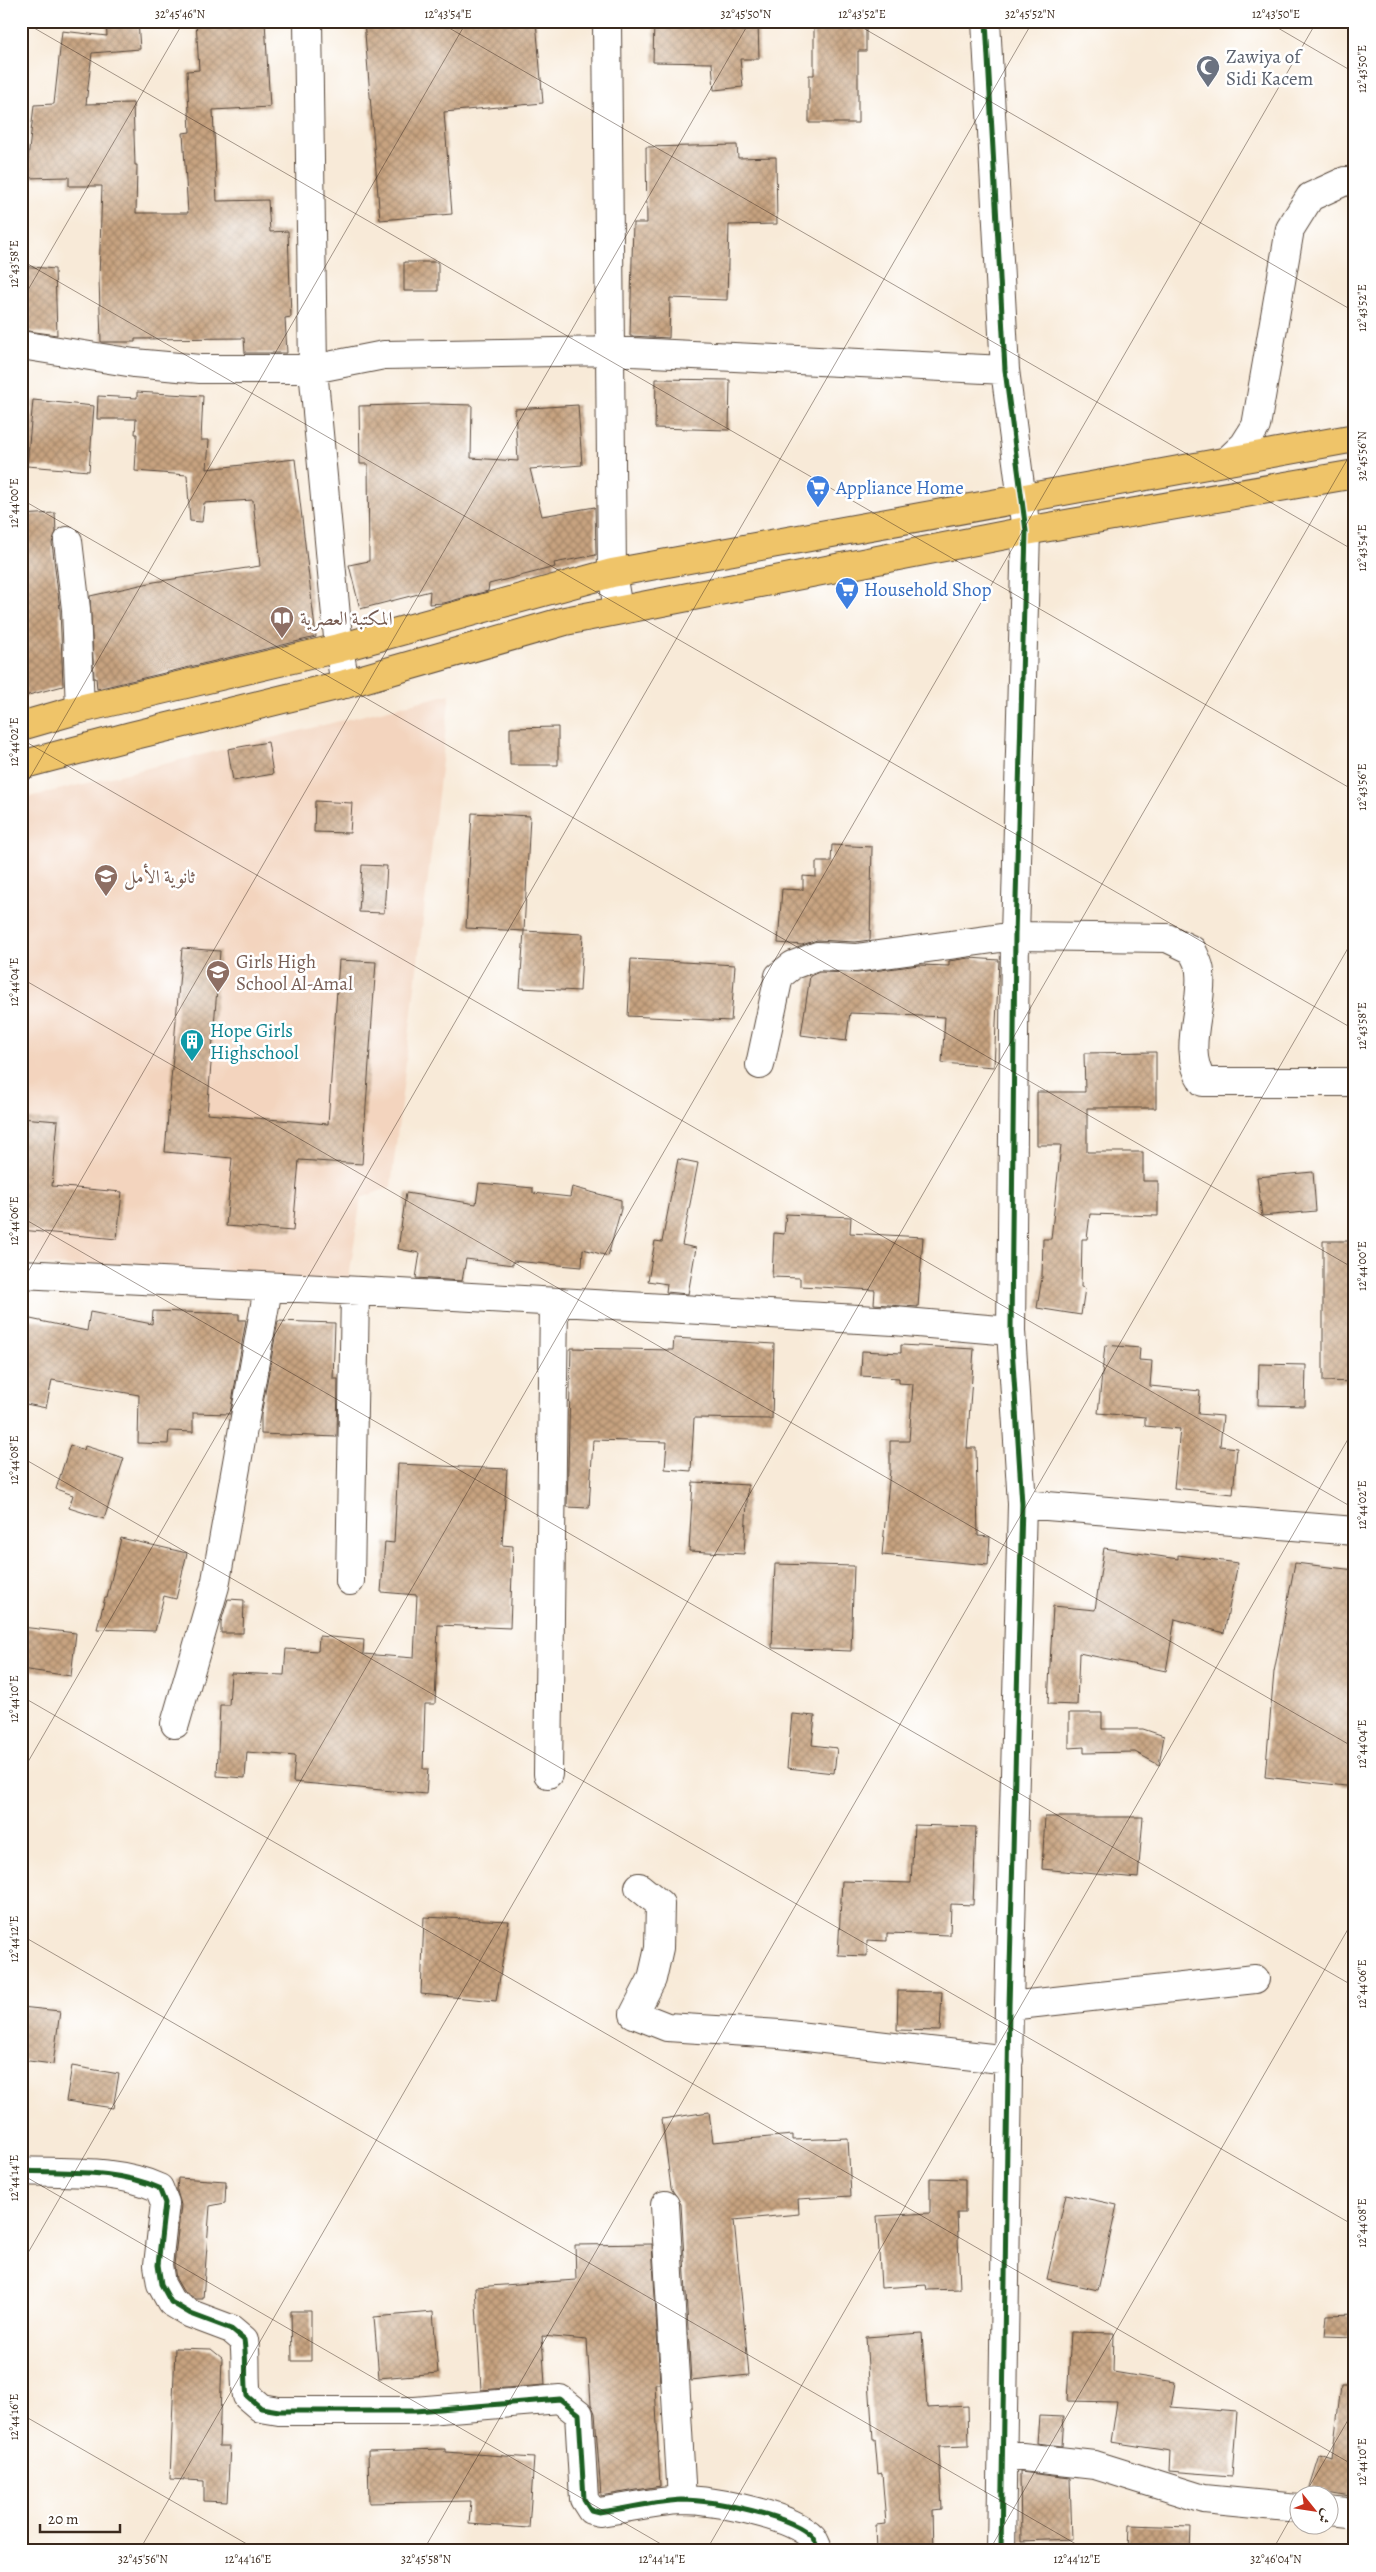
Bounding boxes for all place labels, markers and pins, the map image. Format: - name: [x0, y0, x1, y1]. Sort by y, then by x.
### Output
- place label: Zawiya of Sidi Kacem: [1226, 44, 1313, 92]
- mosque icon: Zawiya of Sidi Kacem: [1195, 54, 1221, 88]
- supermarket icon: Appliance Home: [805, 474, 831, 508]
- place label: Appliance Home: [835, 475, 964, 501]
- supermarket icon: Household Shop: [834, 576, 860, 610]
- place label: Household Shop: [864, 577, 992, 603]
- library icon: المكتبة العصرية: [269, 605, 295, 639]
- place label: المكتبة العصرية: [300, 606, 393, 632]
- school or university icon: ثانوية الأمل: [93, 863, 119, 897]
- place label: ثانوية الأمل: [124, 863, 195, 890]
- place label: Girls High School Al-Amal: [236, 949, 353, 997]
- school or university icon: Girls High School Al-Amal: [205, 959, 231, 993]
- place label: Hope Girls Highschool: [210, 1018, 299, 1066]
- building icon: Hope Girls Highschool: [179, 1028, 205, 1062]

